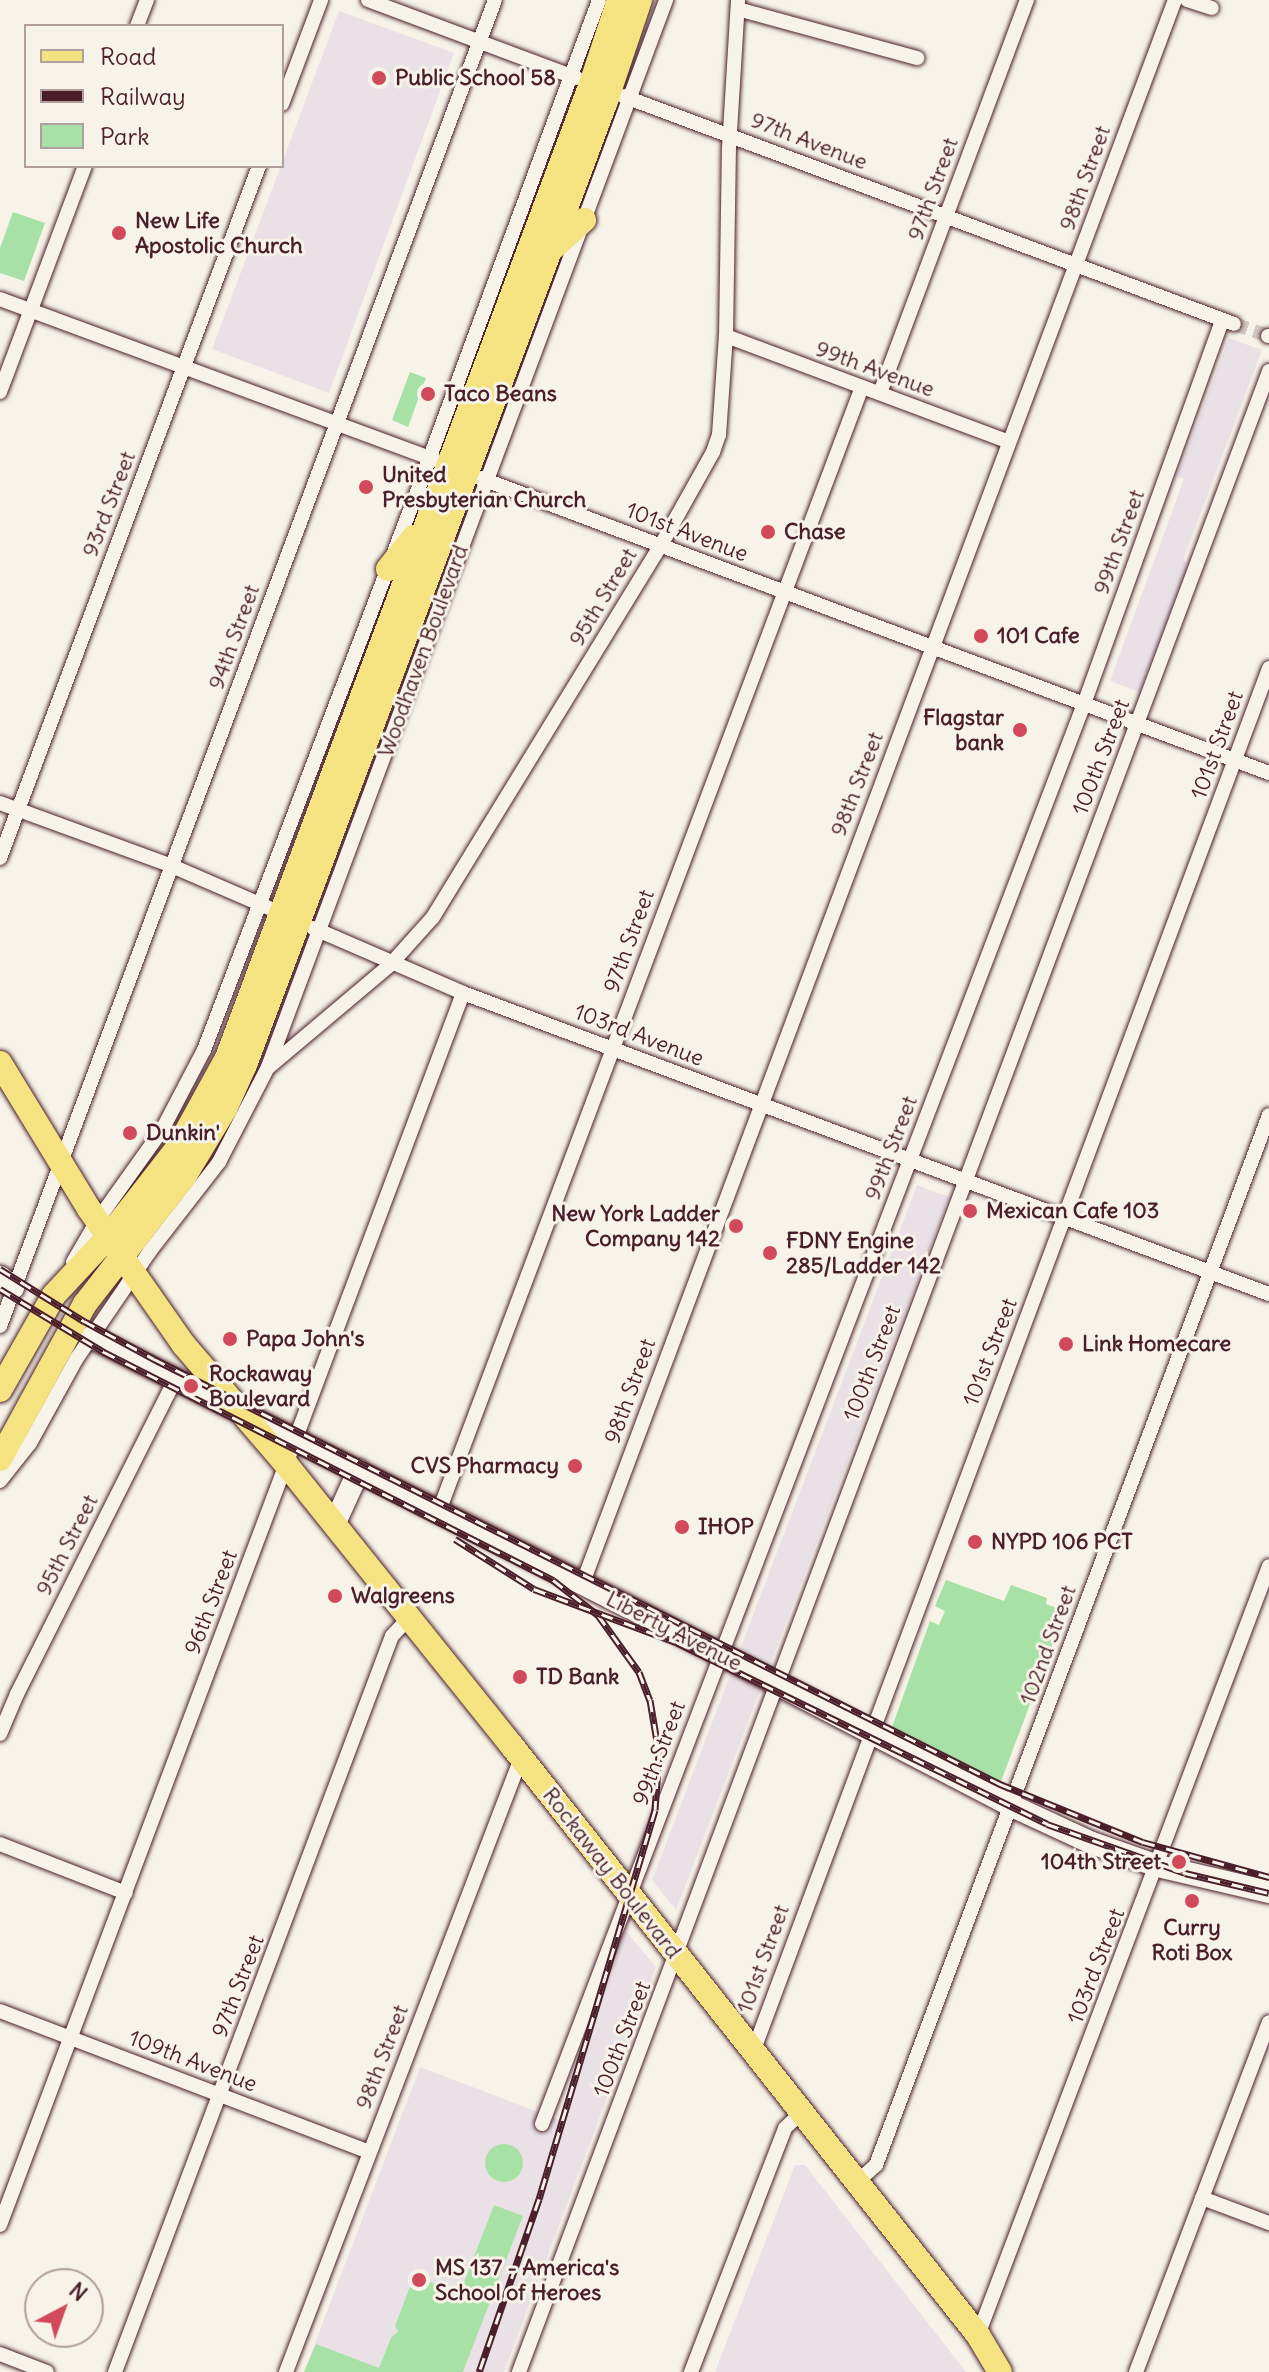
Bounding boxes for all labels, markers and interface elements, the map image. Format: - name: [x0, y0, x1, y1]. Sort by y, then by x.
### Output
- legend: [24, 24, 284, 168]
- text: Road: [100, 41, 156, 71]
- place label: Public School 58: [395, 65, 556, 91]
- marker: Public School 58: [370, 69, 388, 87]
- text: Railway: [100, 81, 186, 111]
- street label: 97th Avenue: [747, 107, 871, 175]
- text: Park: [100, 121, 150, 151]
- street label: 98th Street: [1054, 122, 1116, 234]
- street label: 97th Street: [902, 134, 964, 244]
- place label: New Life Apostolic Church: [135, 207, 303, 258]
- marker: New Life Apostolic Church: [110, 224, 128, 242]
- street label: 99th Avenue: [812, 335, 938, 403]
- place label: Taco Beans: [444, 381, 557, 407]
- marker: Taco Beans: [419, 385, 437, 403]
- street label: 93rd Street: [77, 448, 141, 560]
- place label: United Presbyterian Church: [382, 461, 586, 512]
- marker: United Presbyterian Church: [357, 478, 375, 496]
- street label: 99th Street: [1088, 486, 1150, 598]
- street label: 101st Avenue: [622, 497, 752, 567]
- place label: Chase: [784, 519, 846, 545]
- marker: Chase: [759, 523, 777, 541]
- street label: Woodhaven Boulevard: [372, 541, 474, 761]
- street label: 95th Street: [564, 543, 642, 651]
- street label: 94th Street: [203, 581, 265, 693]
- place label: 101 Cafe: [997, 623, 1080, 649]
- marker: 101 Cafe: [972, 627, 990, 645]
- street label: 101st Street: [1185, 687, 1249, 803]
- street label: 100th Street: [1067, 695, 1135, 819]
- place label: Flagstar bank: [923, 704, 1004, 756]
- marker: Flagstar bank: [1011, 721, 1029, 739]
- street label: 98th Street: [825, 728, 889, 840]
- street label: 97th Street: [598, 886, 660, 996]
- street label: 103rd Avenue: [571, 998, 707, 1072]
- street label: 99th Street: [859, 1092, 923, 1204]
- place label: Dunkin': [146, 1120, 220, 1146]
- marker: Dunkin': [121, 1124, 139, 1142]
- place label: Mexican Cafe 103: [986, 1198, 1159, 1224]
- place label: New York Ladder Company 142: [551, 1200, 720, 1252]
- marker: Mexican Cafe 103: [961, 1202, 979, 1220]
- marker: New York Ladder Company 142: [727, 1217, 745, 1235]
- place label: FDNY Engine 285/Ladder 142: [786, 1227, 941, 1278]
- marker: FDNY Engine 285/Ladder 142: [761, 1244, 779, 1262]
- street label: 101st Street: [957, 1294, 1023, 1410]
- street label: 100th Street: [838, 1301, 906, 1425]
- place label: Papa John's: [246, 1326, 364, 1352]
- marker: Papa John's: [221, 1330, 239, 1348]
- place label: Link Homecare: [1082, 1331, 1231, 1357]
- street label: 98th Street: [599, 1335, 661, 1447]
- marker: Link Homecare: [1057, 1335, 1075, 1353]
- place label: Rockaway Boulevard: [209, 1360, 312, 1412]
- marker: Rockaway Boulevard: [180, 1375, 202, 1397]
- place label: CVS Pharmacy: [410, 1453, 559, 1479]
- marker: CVS Pharmacy: [566, 1457, 584, 1475]
- street label: 95th Street: [30, 1490, 104, 1600]
- place label: IHOP: [698, 1514, 754, 1540]
- marker: IHOP: [673, 1518, 691, 1536]
- place label: NYPD 106 PCT: [991, 1529, 1133, 1555]
- marker: NYPD 106 PCT: [966, 1533, 984, 1551]
- street label: 96th Street: [179, 1546, 243, 1658]
- street label: 102nd Street: [1014, 1582, 1082, 1708]
- place label: Walgreens: [351, 1583, 455, 1609]
- street label: Liberty Avenue: [602, 1585, 746, 1677]
- marker: Walgreens: [326, 1587, 344, 1605]
- place label: TD Bank: [536, 1664, 619, 1690]
- marker: TD Bank: [511, 1668, 529, 1686]
- street label: 99th Street: [627, 1697, 691, 1809]
- street label: Rockaway Boulevard: [537, 1782, 687, 1964]
- place label: 104th Street: [1041, 1849, 1161, 1875]
- marker: 104th Street: [1168, 1851, 1190, 1873]
- marker: Curry Roti Box: [1183, 1892, 1201, 1910]
- street label: 101st Street: [731, 1901, 795, 2017]
- street label: 103rd Street: [1062, 1905, 1130, 2027]
- place label: Curry Roti Box: [1152, 1914, 1232, 1966]
- street label: 97th Street: [206, 1931, 270, 2041]
- street label: 100th Street: [588, 1977, 656, 2101]
- street label: 98th Street: [350, 2001, 414, 2113]
- street label: 109th Avenue: [125, 2024, 261, 2098]
- place label: MS 137 - America's School of Heroes: [435, 2254, 619, 2306]
- north arrow: [24, 2268, 104, 2348]
- marker: MS 137 - America's School of Heroes: [410, 2271, 428, 2289]
- text: N: [64, 2276, 93, 2307]

